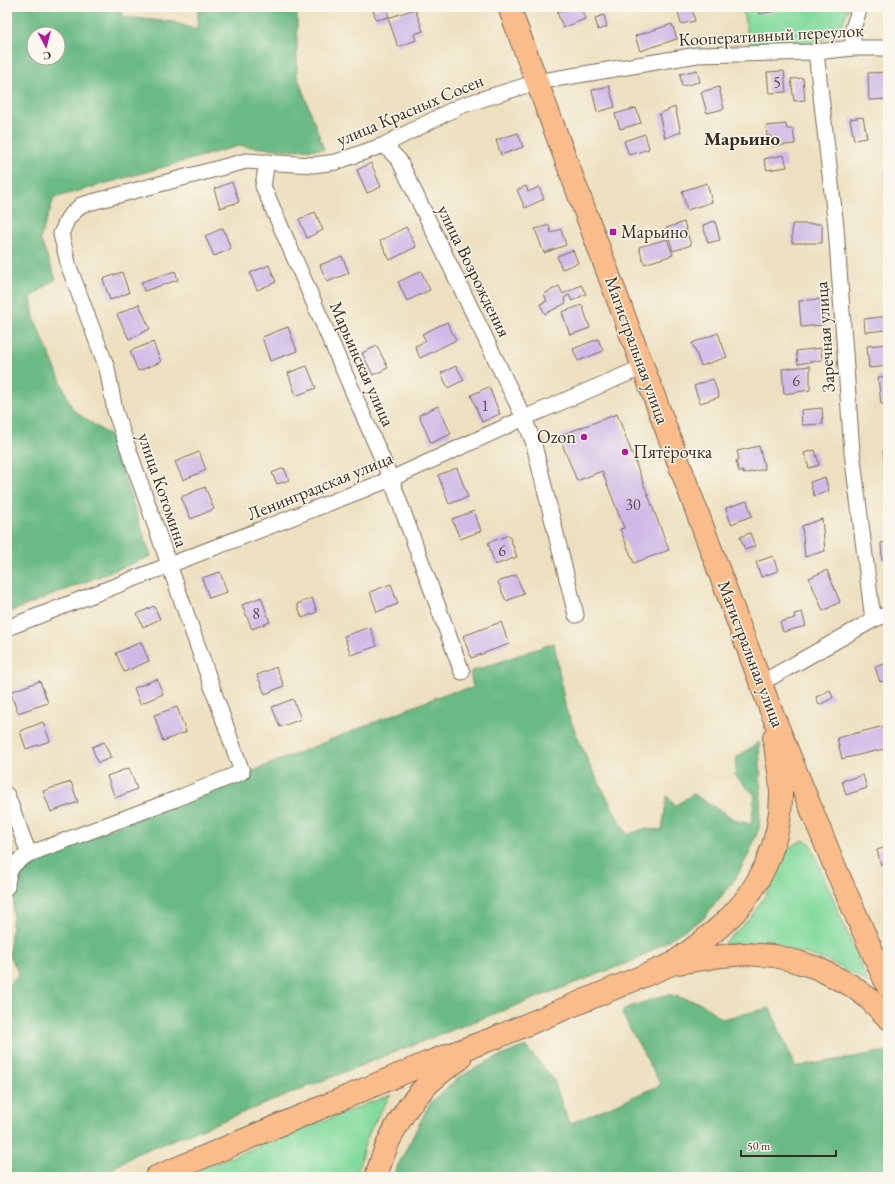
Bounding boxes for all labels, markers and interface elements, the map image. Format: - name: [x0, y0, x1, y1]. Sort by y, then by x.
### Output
- street label: Кооперативный переулок: [678, 18, 865, 51]
- north arrow: [26, 26, 66, 66]
- text: С: [42, 49, 52, 63]
- street label: улица Красных Сосен: [333, 68, 487, 151]
- house number: 5: [773, 72, 781, 93]
- district label: Марьино: [704, 126, 781, 151]
- street label: улица Возрождения: [432, 201, 516, 341]
- place label: Марьино: [621, 220, 688, 243]
- marker: Марьино: [608, 227, 618, 237]
- street label: Магистральная улица: [600, 273, 675, 428]
- street label: Заречная улица: [809, 280, 840, 393]
- street label: Марьинская улица: [325, 298, 401, 431]
- house number: 6: [792, 370, 800, 391]
- house number: 1: [481, 395, 489, 416]
- place label: Ozon: [537, 425, 576, 448]
- street label: улица Котомина: [133, 430, 194, 551]
- marker: Ozon: [579, 432, 589, 442]
- place label: Пятёрочка: [633, 440, 713, 463]
- street label: Ленинградская улица: [244, 446, 397, 525]
- marker: Пятёрочка: [620, 447, 630, 457]
- house number: 30: [625, 494, 641, 515]
- house number: 6: [498, 540, 506, 561]
- street label: Магистральная улица: [713, 577, 790, 731]
- house number: 8: [252, 603, 260, 624]
- scale bar: [741, 1132, 836, 1158]
- text: 50 m: [747, 1138, 771, 1154]

